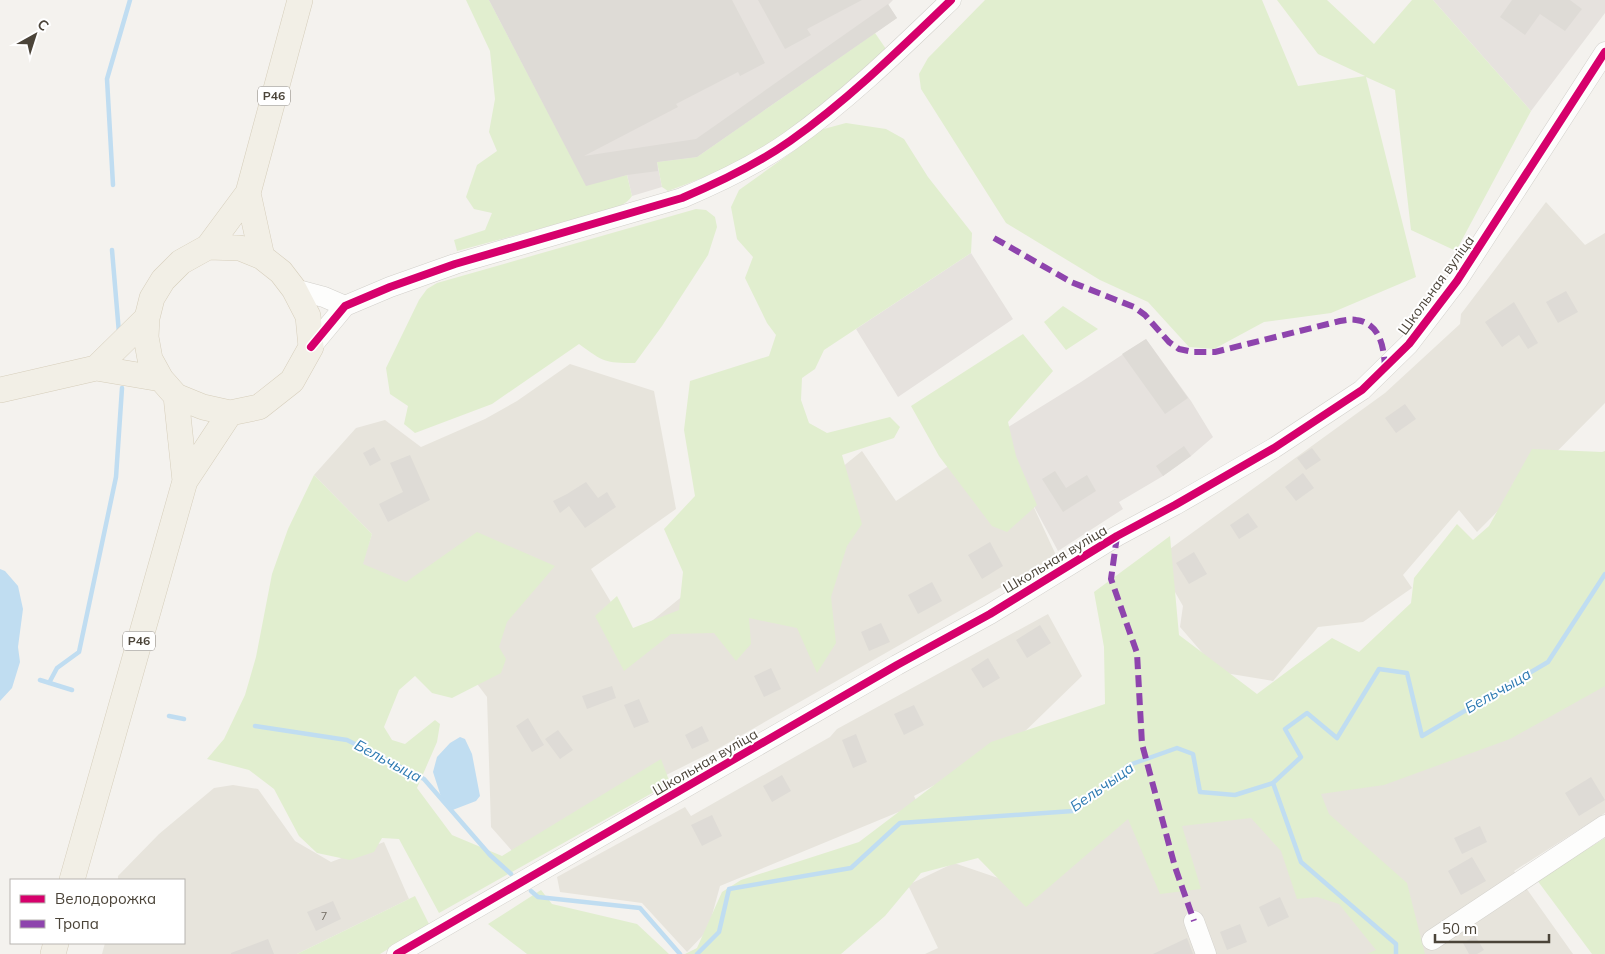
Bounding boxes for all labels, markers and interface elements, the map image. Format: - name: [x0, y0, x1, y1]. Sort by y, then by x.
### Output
- north arrow: [10, 10, 60, 60]
- text: С: [34, 15, 53, 35]
- road number: Р46: [258, 86, 290, 105]
- street label: Школьная вуліца: [1394, 232, 1478, 338]
- street label: Школьная вуліца: [1000, 521, 1110, 597]
- road number: Р46: [123, 631, 155, 650]
- water label: Бельчыца: [1461, 664, 1534, 717]
- street label: Школьная вуліца: [649, 725, 761, 799]
- water label: Бельчыца: [351, 735, 425, 786]
- water label: Бельчыца: [1066, 758, 1137, 815]
- legend: [10, 879, 185, 944]
- text: Велодорожка: [55, 889, 156, 908]
- house number: 7: [321, 909, 327, 923]
- scale bar: [1435, 912, 1549, 944]
- text: Тропа: [55, 914, 99, 933]
- text: 50 m: [1442, 919, 1477, 938]

